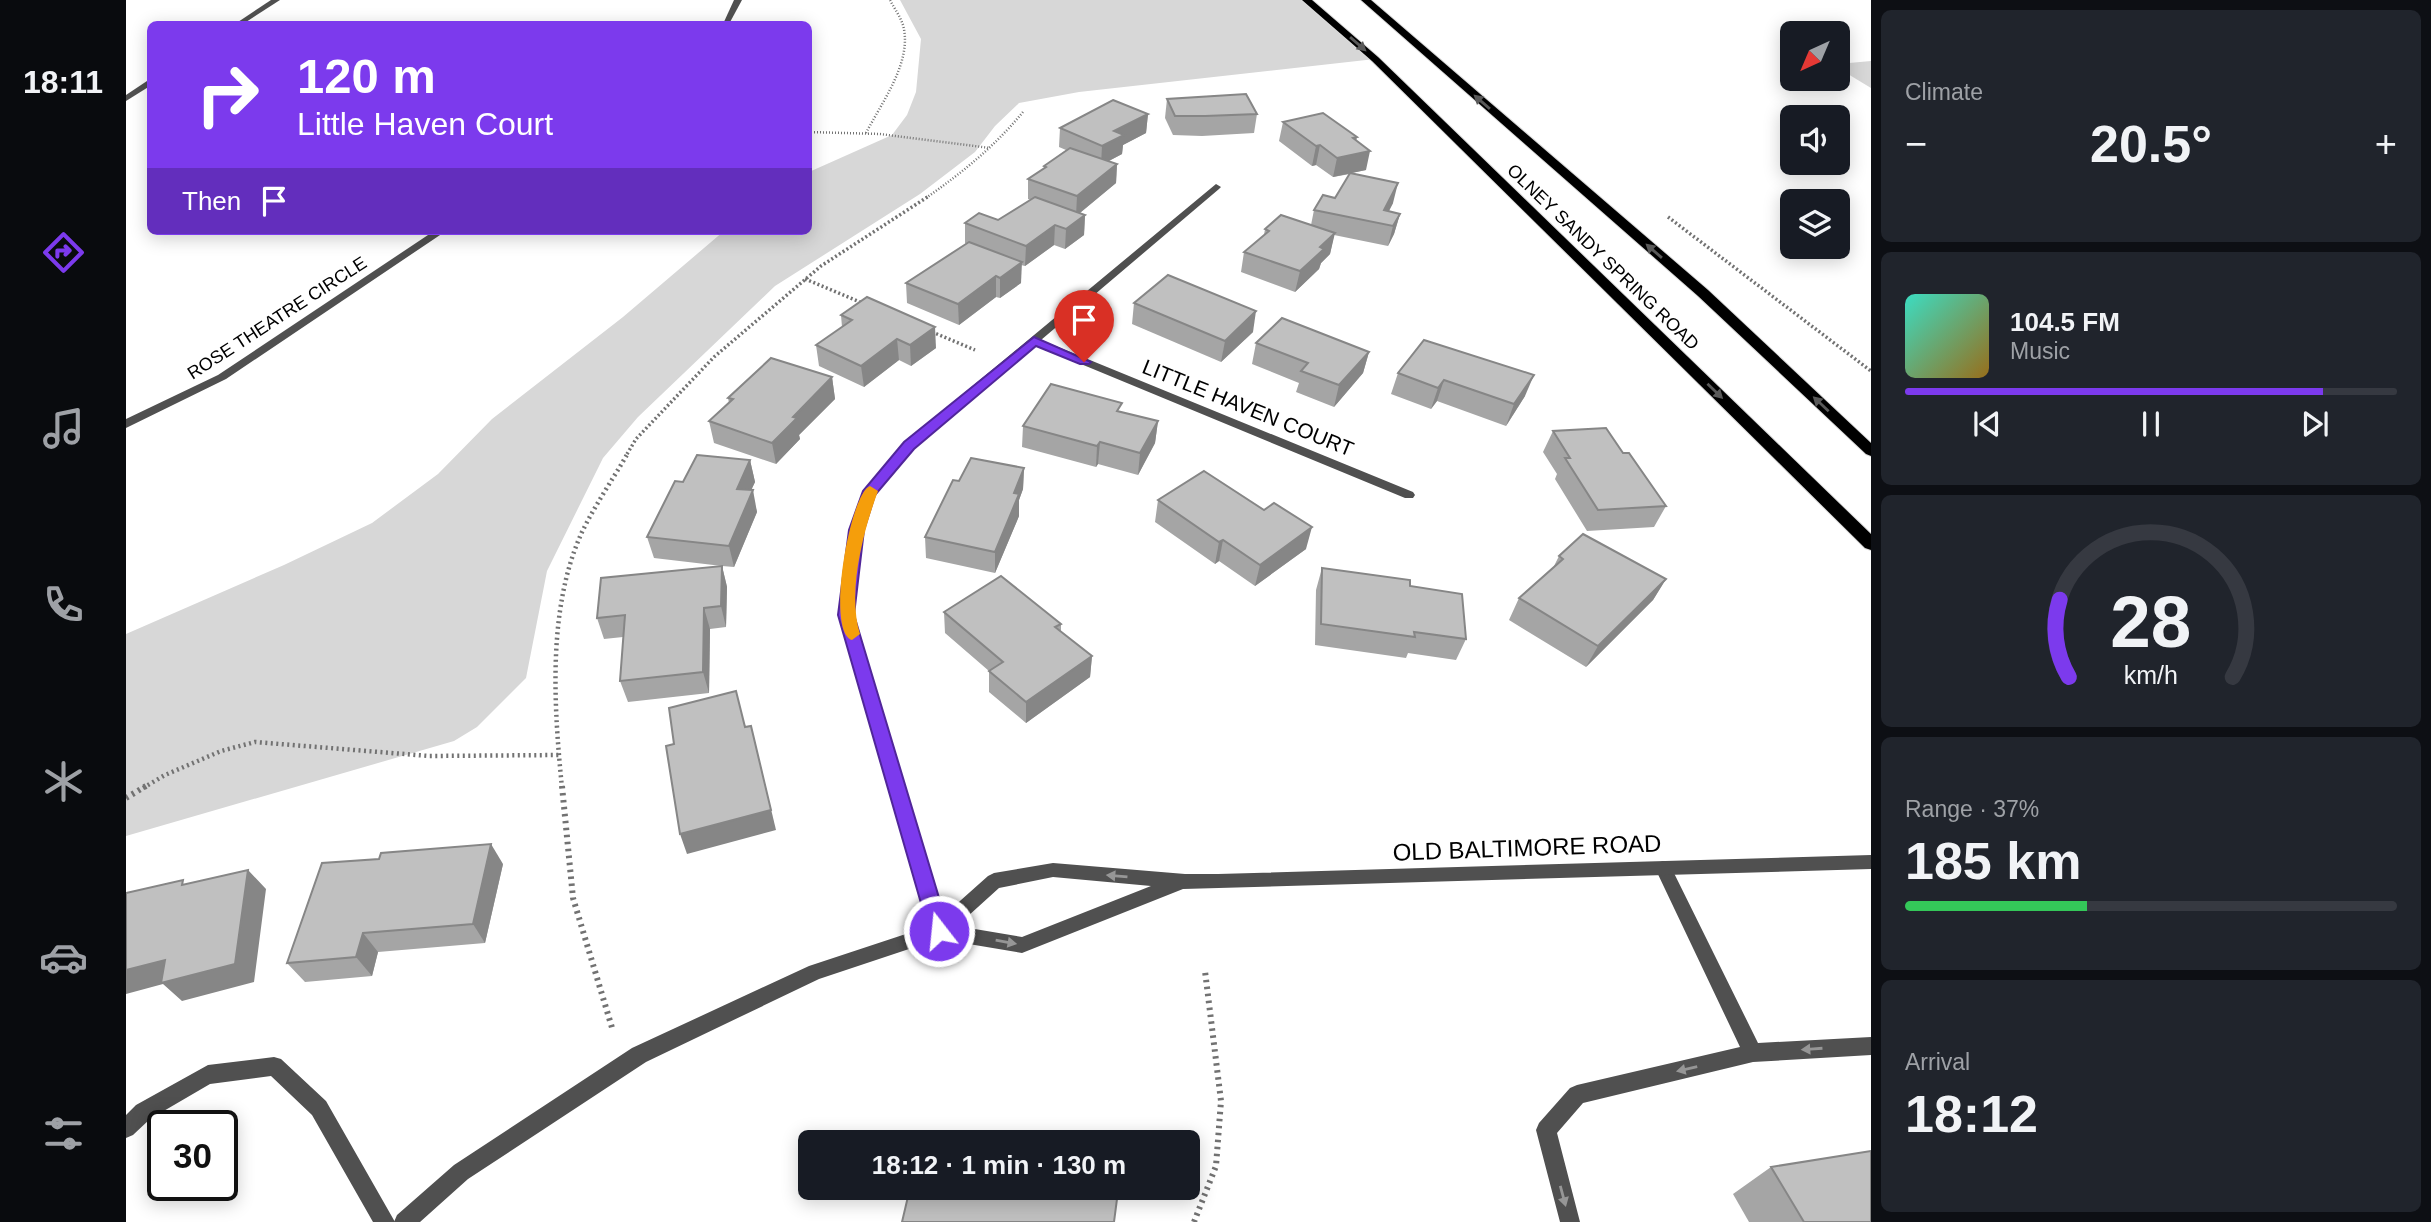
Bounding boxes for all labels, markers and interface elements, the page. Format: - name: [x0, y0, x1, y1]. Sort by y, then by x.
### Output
- north arrow: [1780, 21, 1850, 91]
- map controls: [1780, 21, 1850, 259]
- one-way arrow: [1349, 37, 1367, 52]
- icon: right: [182, 49, 273, 140]
- text: 120 m: [297, 49, 436, 103]
- text: 18:11: [23, 64, 103, 100]
- text: Climate: [1905, 79, 1983, 105]
- one-way arrow: [1473, 95, 1490, 110]
- button: sound: [1780, 105, 1850, 175]
- text: Little Haven Court: [297, 106, 553, 142]
- text: 20.5°: [2090, 115, 2212, 173]
- text: −: [1905, 123, 1927, 165]
- text: +: [2375, 123, 2397, 165]
- street label: OLNEY SANDY SPRING ROAD: [1503, 160, 1703, 354]
- icon: arrive: [255, 182, 293, 220]
- text: Then: [182, 186, 241, 216]
- button: layers: [1780, 189, 1850, 259]
- icon: directions: [39, 228, 88, 277]
- one-way arrow: [1645, 243, 1662, 259]
- street label: ROSE THEATRE CIRCLE: [184, 253, 370, 383]
- pin: [1054, 290, 1114, 362]
- icon: arrive: [1065, 301, 1103, 339]
- text: 104.5 FM: [2010, 307, 2120, 337]
- text: Music: [2010, 338, 2070, 364]
- street label: LITTLE HAVEN COURT: [1139, 355, 1357, 461]
- one-way arrow: [1706, 382, 1722, 399]
- one-way arrow: [1813, 397, 1830, 413]
- icon: music: [39, 404, 88, 453]
- icon: previous: [1968, 405, 2006, 443]
- icon: pause: [2132, 405, 2170, 443]
- icon: next: [2296, 405, 2334, 443]
- icon: phone: [39, 580, 88, 629]
- text: 28: [2111, 581, 2191, 662]
- text: km/h: [2124, 661, 2178, 689]
- icon: climate: [39, 757, 88, 806]
- text: Range · 37%: [1905, 796, 2039, 822]
- street label: OLD BALTIMORE ROAD: [1392, 829, 1662, 866]
- text: 185 km: [1905, 832, 2081, 890]
- one-way arrow: [1106, 870, 1128, 881]
- position arrow: [902, 894, 976, 968]
- icon: car: [39, 933, 88, 982]
- one-way arrow: [995, 937, 1017, 948]
- one-way arrow: [1801, 1044, 1823, 1055]
- text: Arrival: [1905, 1049, 1970, 1075]
- one-way arrow: [1676, 1064, 1698, 1075]
- text: 18:12: [1905, 1085, 2038, 1143]
- icon: filters: [39, 1109, 88, 1158]
- speed limit sign: 30: [147, 1110, 238, 1201]
- text: 18:12 · 1 min · 130 m: [872, 1150, 1126, 1180]
- one-way arrow: [1558, 1185, 1569, 1207]

